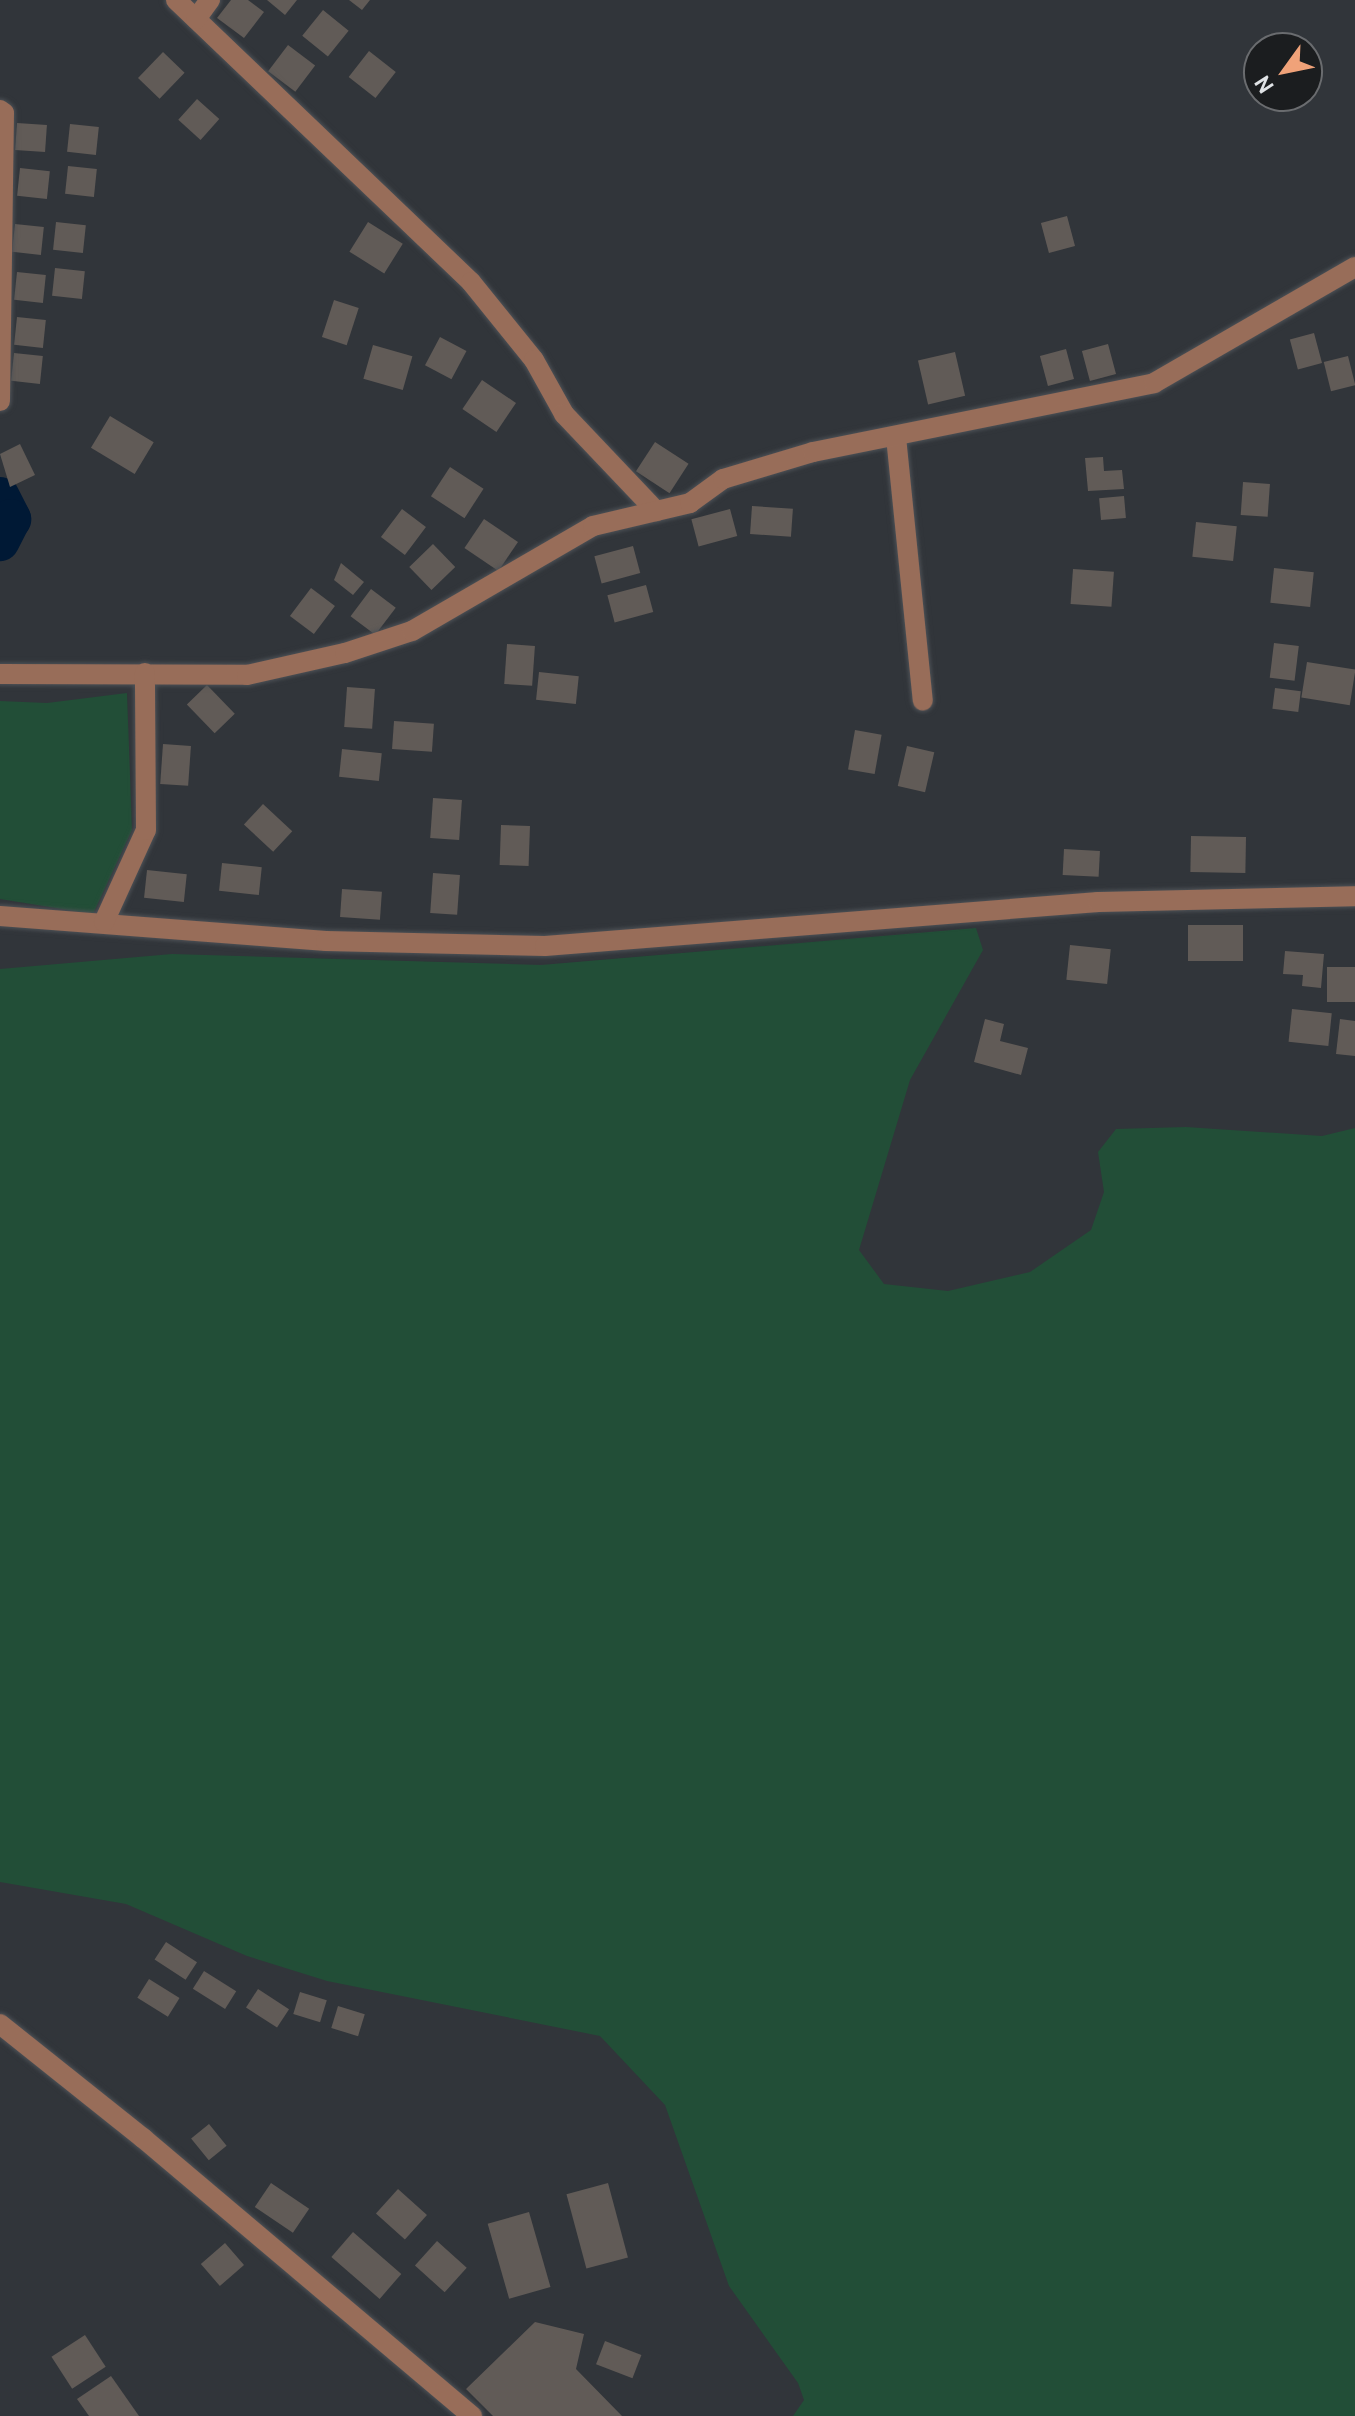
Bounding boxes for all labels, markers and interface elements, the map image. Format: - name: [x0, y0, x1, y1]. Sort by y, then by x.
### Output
- north arrow: [1243, 32, 1323, 112]
- text: N: [1249, 70, 1280, 98]

